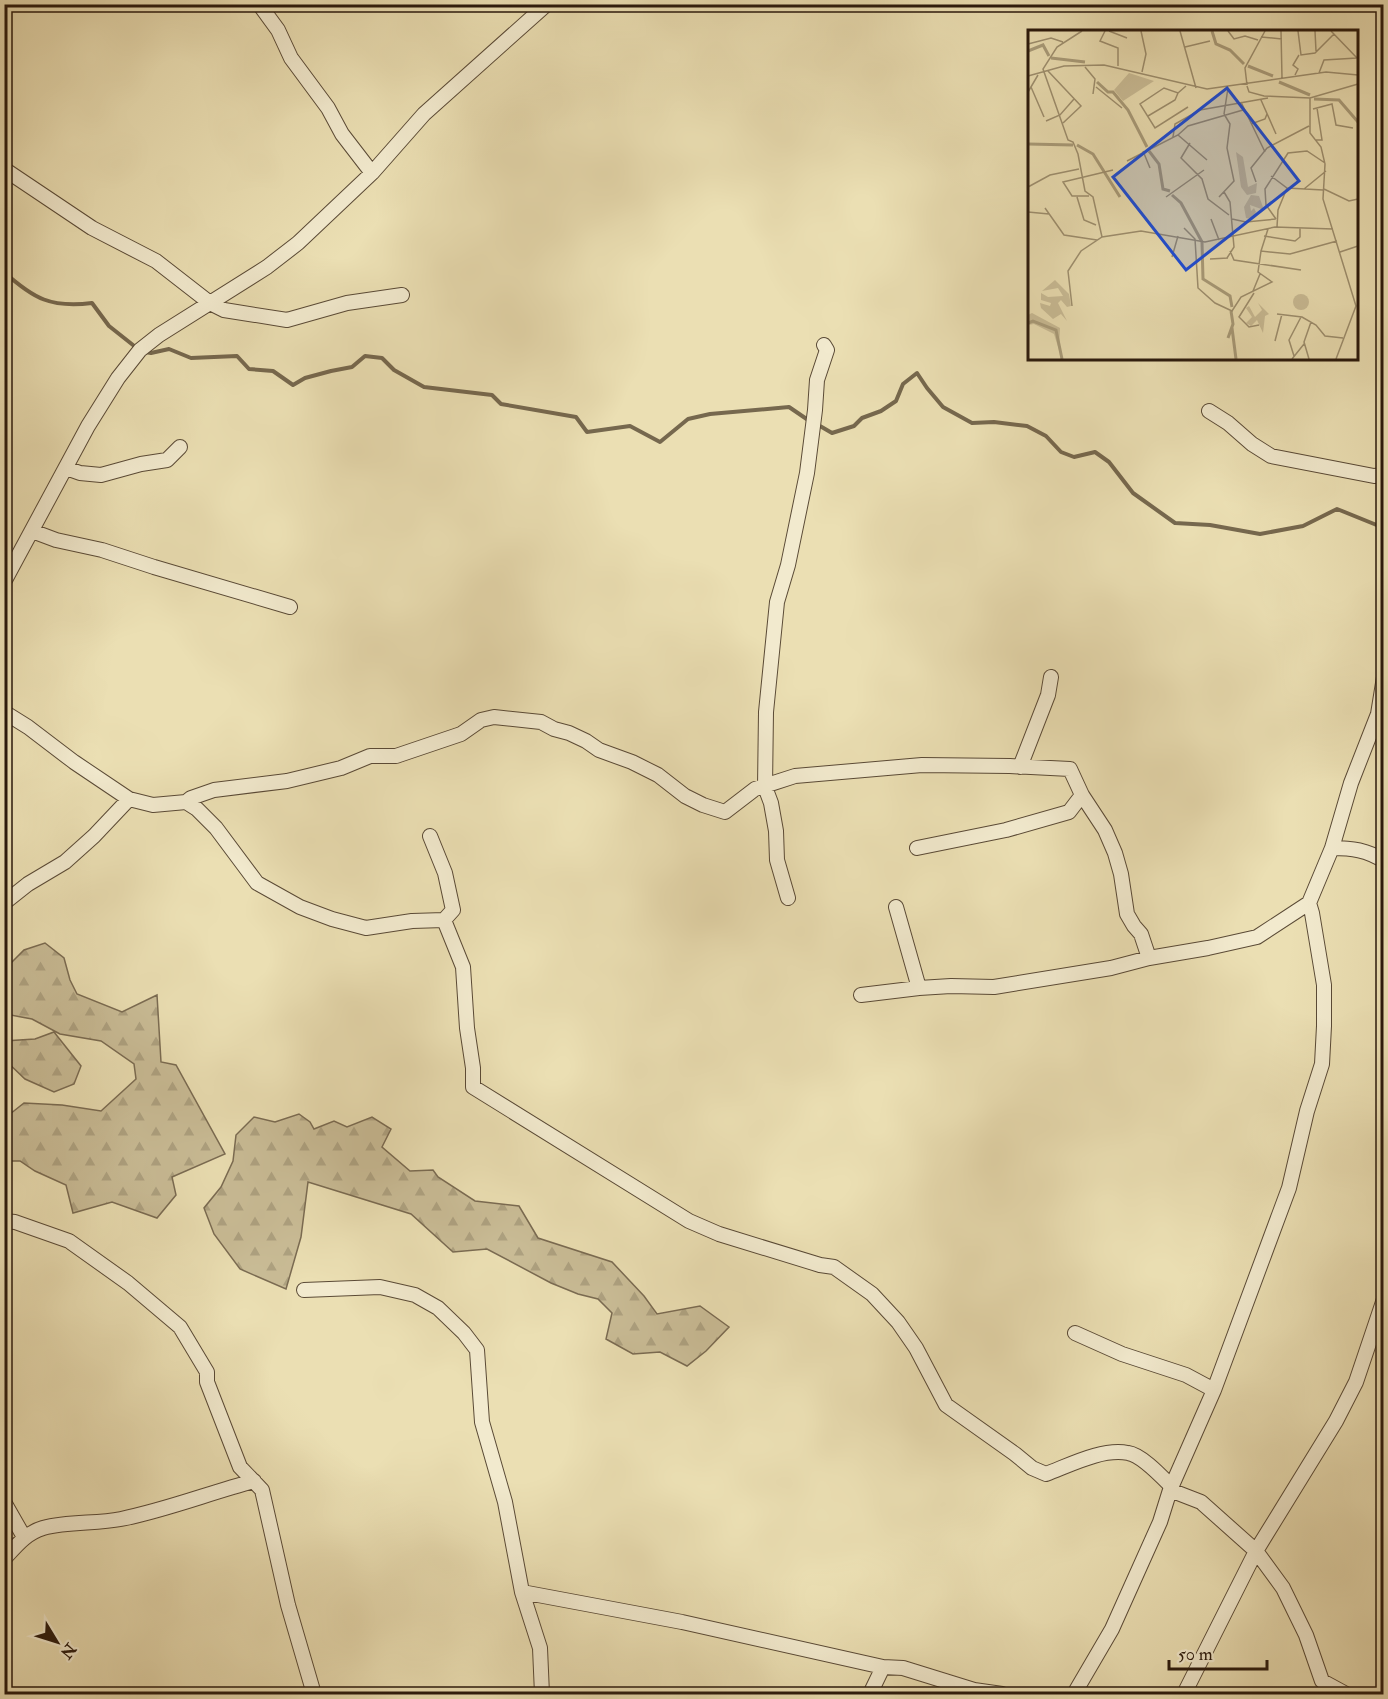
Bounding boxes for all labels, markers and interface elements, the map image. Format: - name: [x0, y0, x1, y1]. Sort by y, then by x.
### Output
- inset map: [1028, 30, 1358, 360]
- north arrow: [27, 1612, 87, 1672]
- scale bar: [1169, 1633, 1266, 1671]
- text: N: [55, 1638, 81, 1663]
- text: 50 m: [1178, 1643, 1213, 1666]

